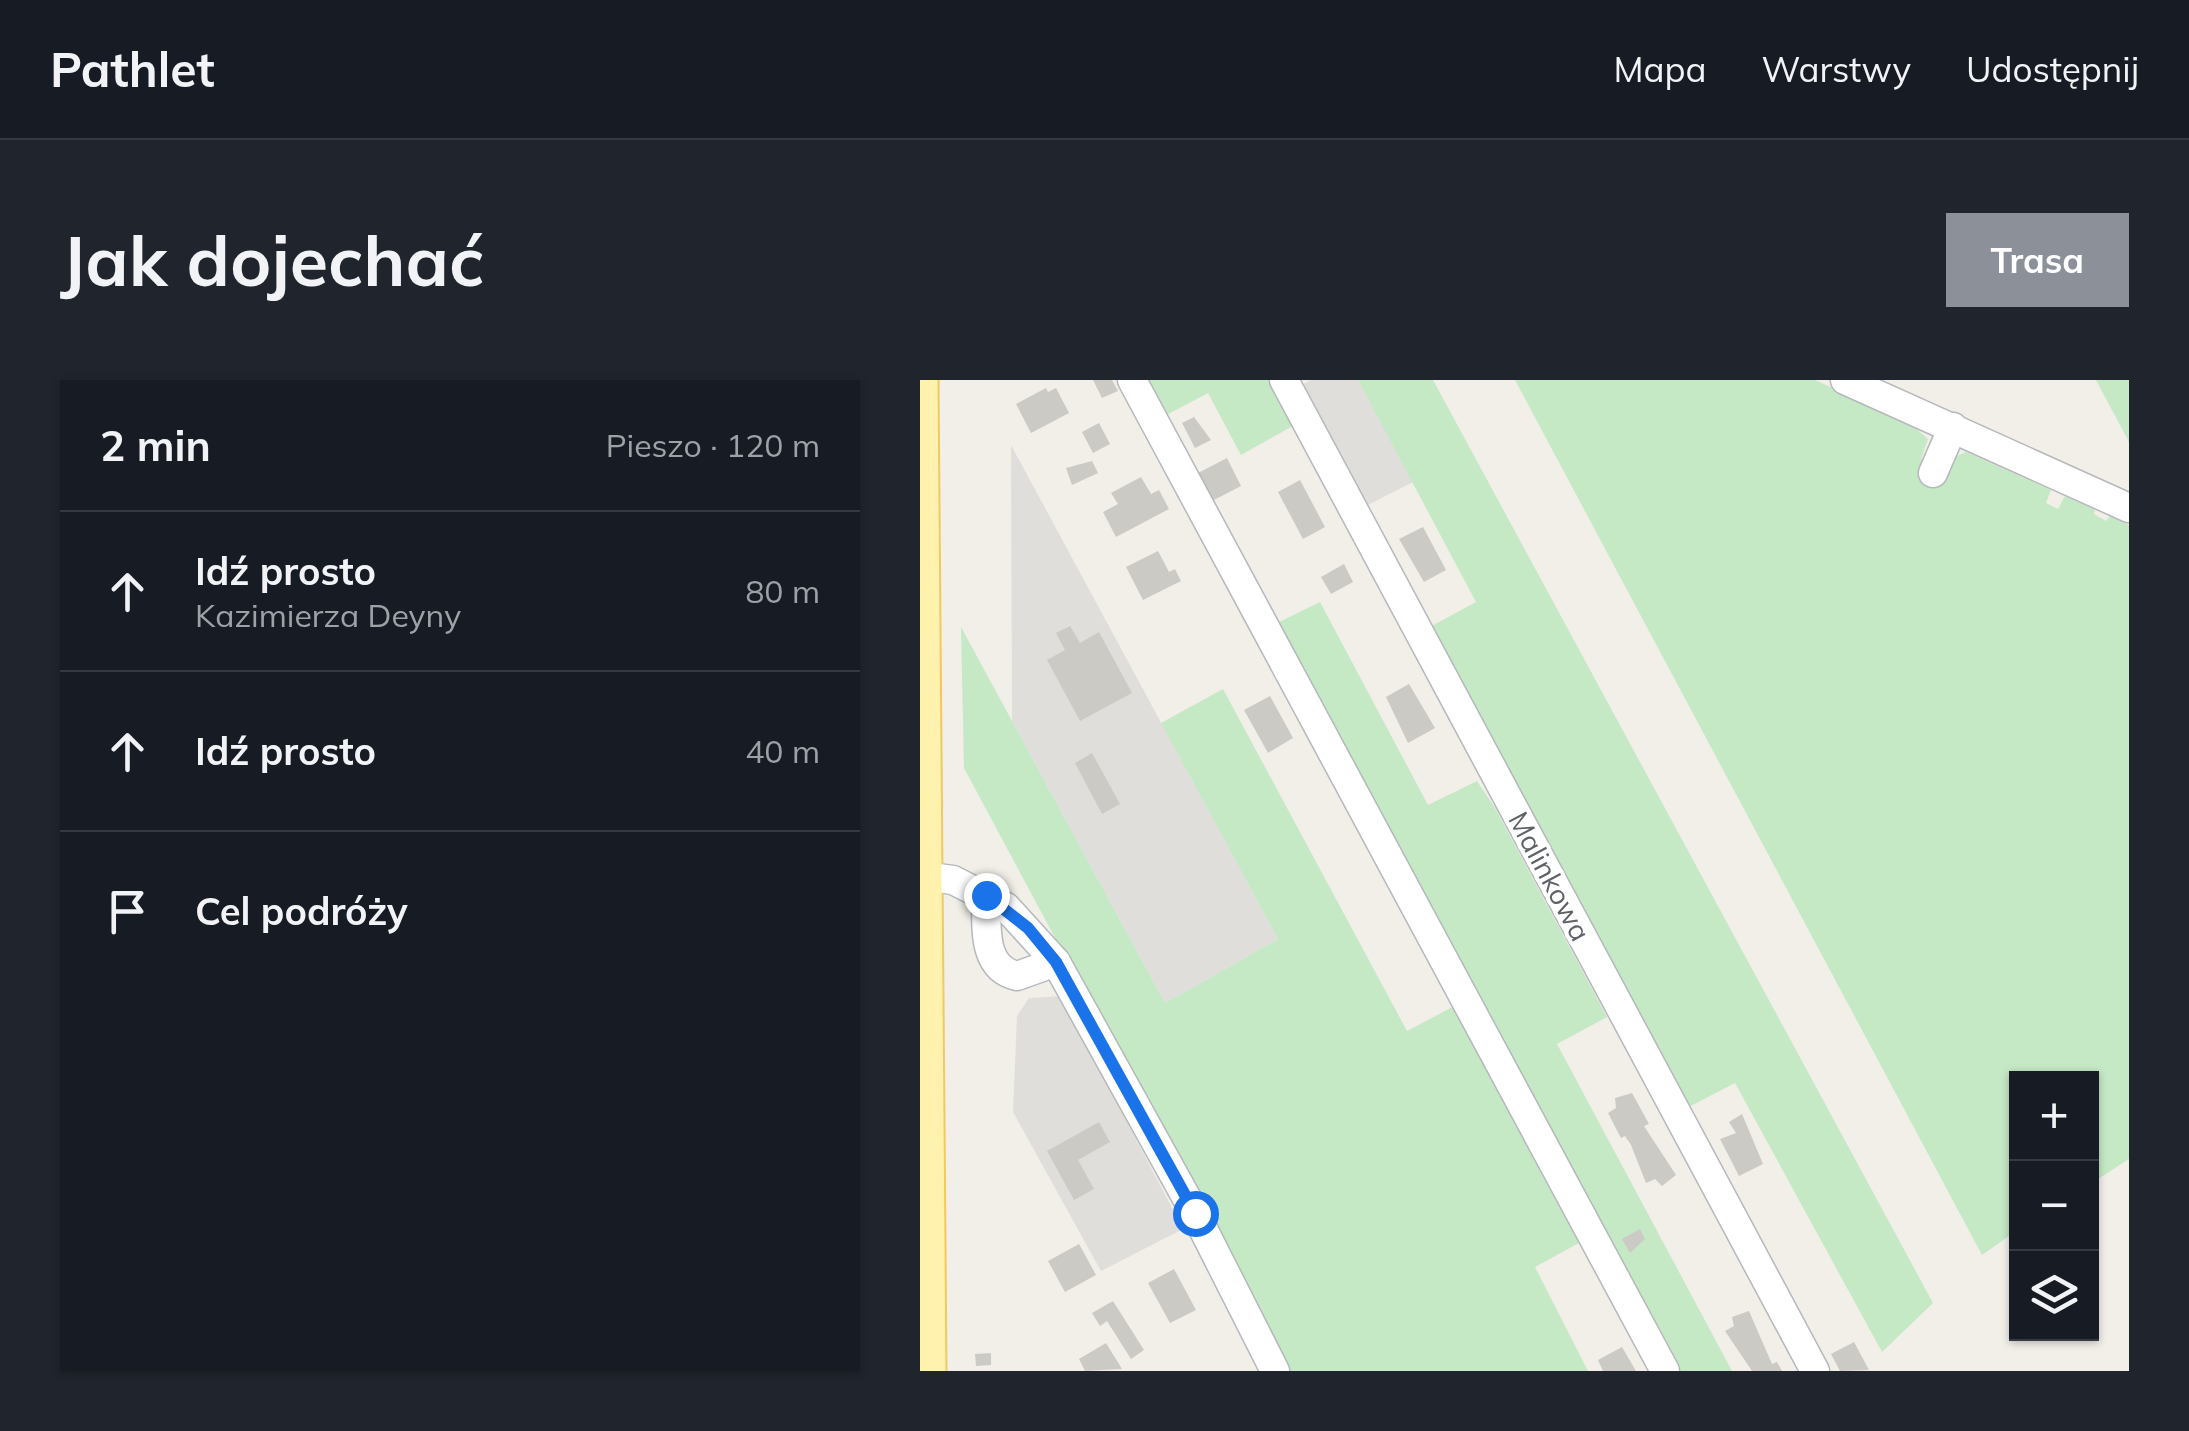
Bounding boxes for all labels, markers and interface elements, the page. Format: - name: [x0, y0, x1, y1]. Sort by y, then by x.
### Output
- text: Pathlet: [50, 39, 215, 99]
- text: Mapa: [1613, 47, 1706, 91]
- text: Warstwy: [1761, 47, 1911, 91]
- text: Udostępnij: [1966, 47, 2139, 91]
- button: Trasa: [1946, 213, 2129, 307]
- text: Jak dojechać: [60, 216, 484, 304]
- text: 2 min: [100, 419, 211, 472]
- text: Pieszo · 120 m: [606, 425, 820, 465]
- text: Idź prosto: [195, 547, 376, 595]
- icon: ahead: [100, 564, 155, 619]
- text: 80 m: [745, 571, 820, 611]
- text: Kazimierza Deyny: [195, 595, 461, 635]
- icon: ahead: [100, 724, 155, 779]
- text: Idź prosto: [195, 727, 376, 775]
- text: 40 m: [745, 731, 820, 771]
- street label: Malinkowa: [1501, 805, 1599, 947]
- route end: [964, 873, 1010, 919]
- icon: arrive: [100, 884, 155, 939]
- text: Cel podróży: [195, 887, 408, 935]
- map controls: [2009, 1071, 2099, 1341]
- button: +: [2009, 1071, 2099, 1161]
- button: −: [2009, 1161, 2099, 1251]
- route start: [1173, 1191, 1219, 1237]
- button: layers: [2009, 1251, 2099, 1341]

